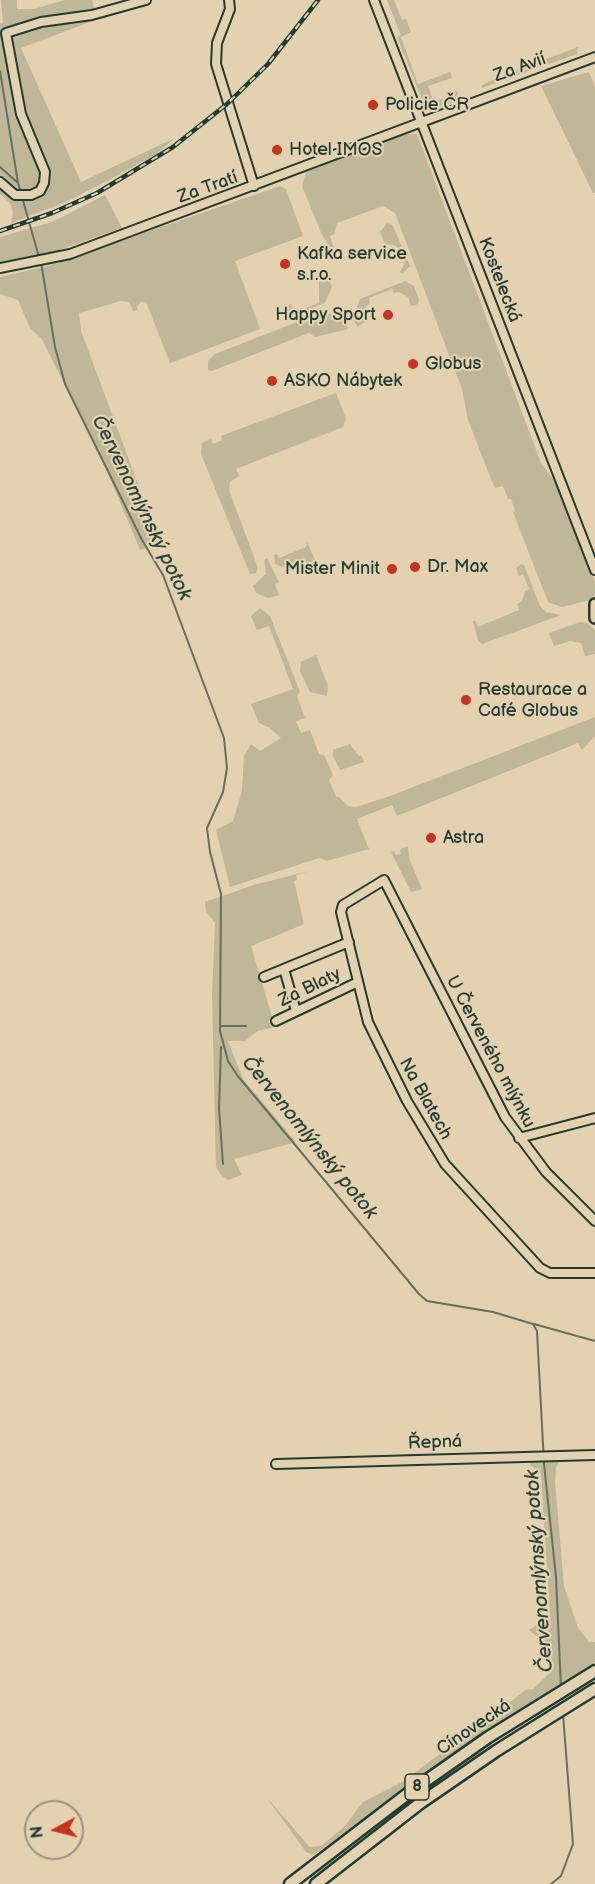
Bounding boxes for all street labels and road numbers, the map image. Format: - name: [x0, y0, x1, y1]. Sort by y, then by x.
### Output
- street label: Za Avií: [491, 49, 549, 87]
- street label: Za Tratí: [175, 167, 241, 209]
- street label: Kostelecká: [473, 235, 525, 325]
- street label: Za Blaty: [276, 964, 344, 1012]
- street label: U Červeného mlýnku: [441, 972, 539, 1132]
- street label: Na Blatech: [394, 1054, 456, 1144]
- street label: Řepná: [408, 1431, 462, 1455]
- street label: Cínovecká: [433, 1695, 515, 1761]
- road number: 8: [405, 1774, 429, 1800]

